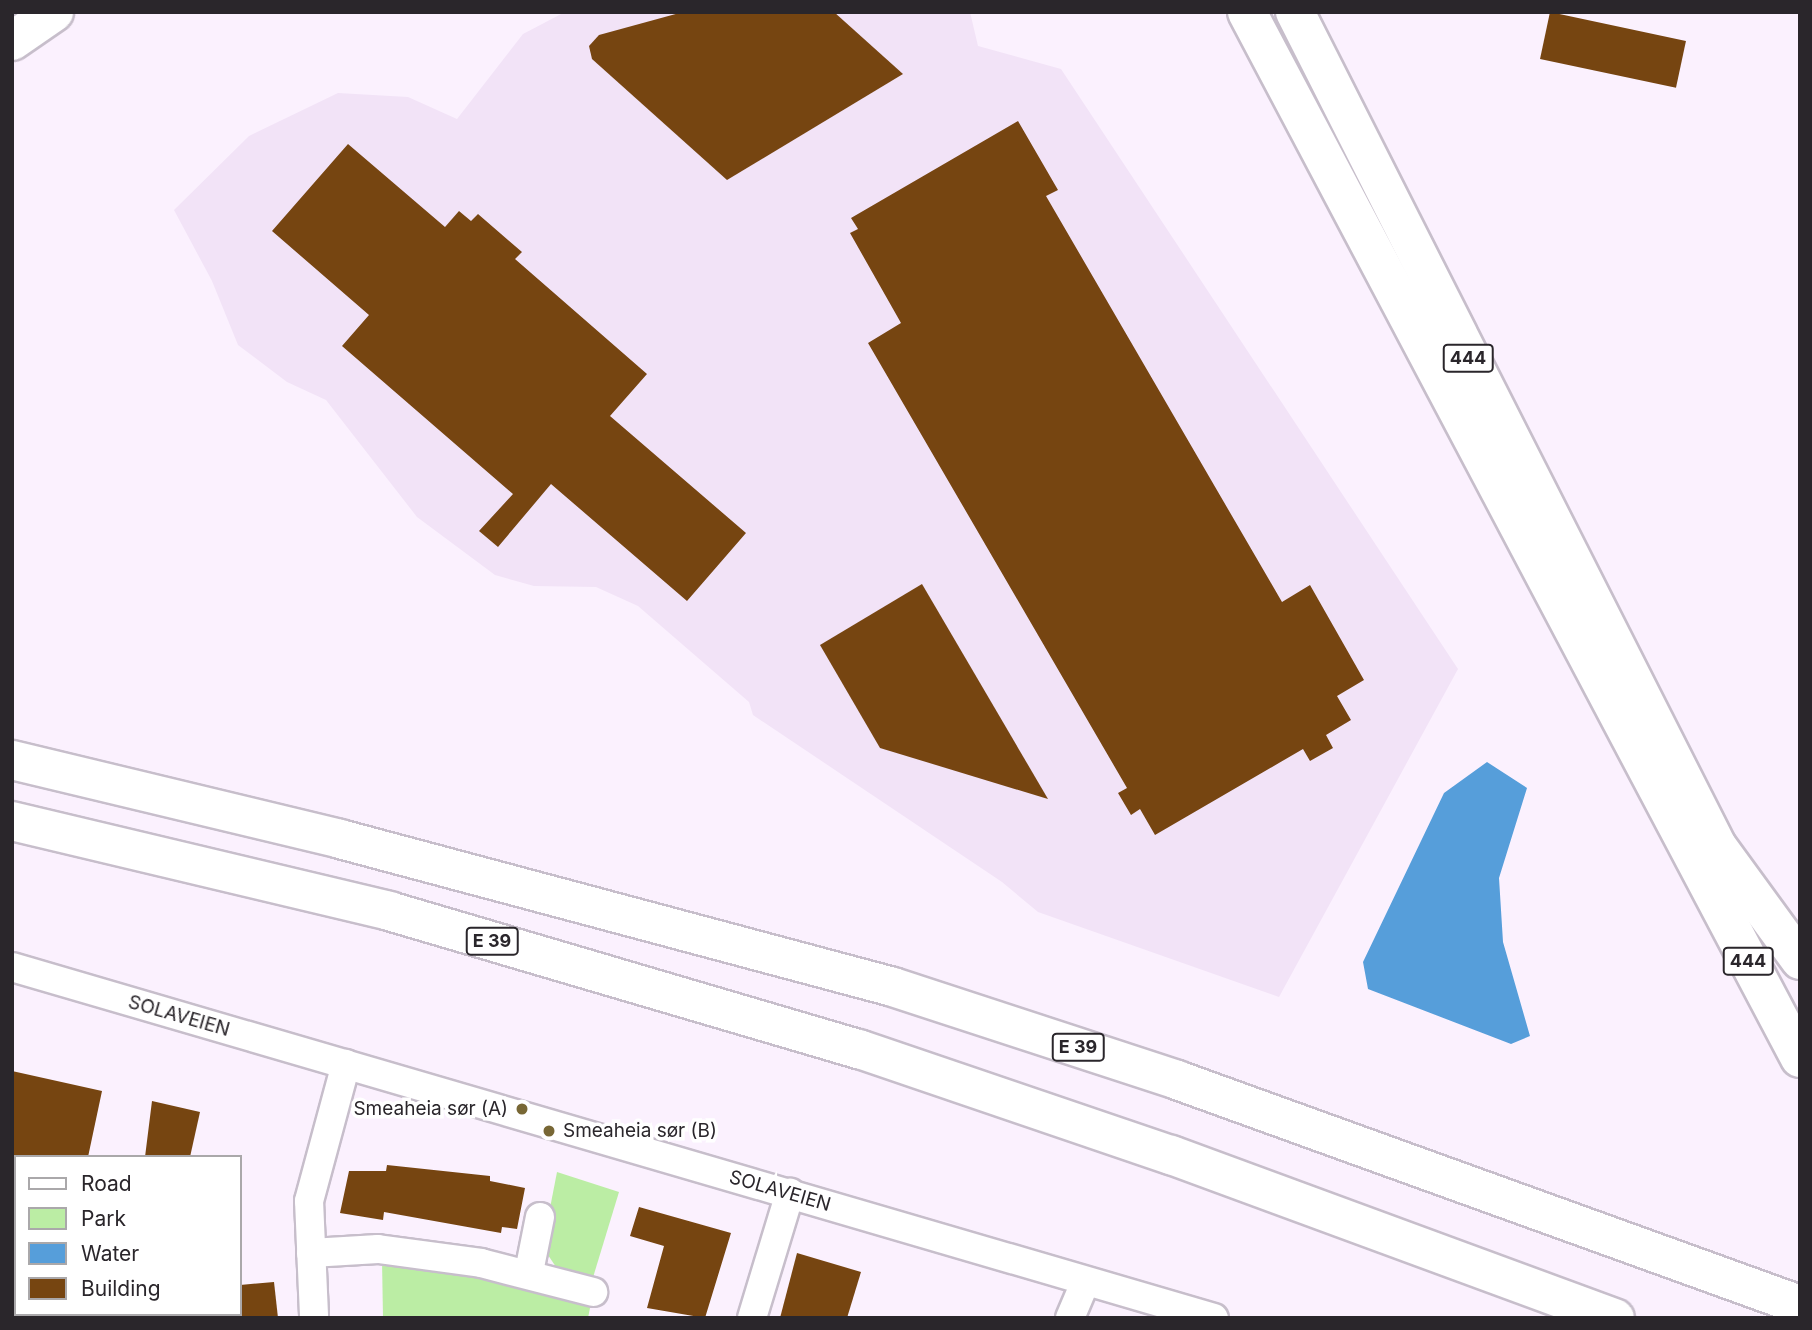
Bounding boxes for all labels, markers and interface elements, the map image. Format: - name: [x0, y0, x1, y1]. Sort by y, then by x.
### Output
- road number: 444: [1442, 344, 1494, 372]
- road number: E 39: [464, 926, 520, 956]
- road number: 444: [1722, 946, 1774, 976]
- street label: SOLAVEIEN: [126, 991, 232, 1041]
- road number: E 39: [1050, 1032, 1106, 1062]
- place label: Smeaheia sør (A): [353, 1098, 508, 1120]
- marker: Smeaheia sør (A): [514, 1101, 530, 1117]
- place label: Smeaheia sør (B): [563, 1120, 717, 1142]
- marker: Smeaheia sør (B): [541, 1123, 557, 1139]
- legend: [14, 1155, 242, 1316]
- street label: SOLAVEIEN: [727, 1166, 833, 1216]
- text: Road: [81, 1171, 132, 1196]
- text: Park: [81, 1206, 126, 1231]
- text: Water: [81, 1241, 139, 1266]
- text: Building: [81, 1276, 161, 1301]

